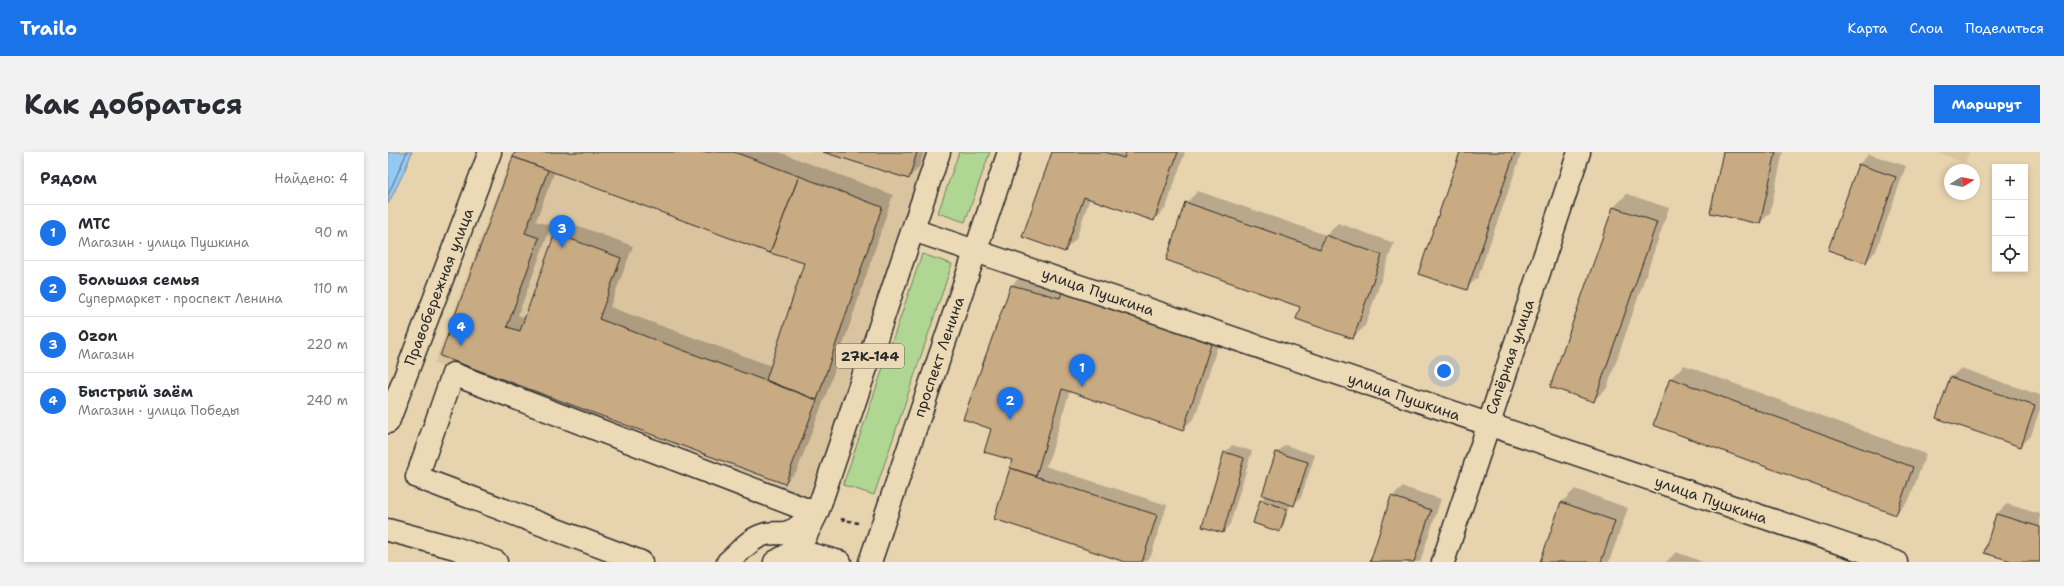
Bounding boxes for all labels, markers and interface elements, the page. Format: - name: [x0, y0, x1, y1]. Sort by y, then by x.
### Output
- text: Trailo: [20, 16, 77, 41]
- text: Карта: [1847, 19, 1888, 37]
- text: Слои: [1910, 19, 1943, 37]
- text: Поделиться: [1965, 19, 2044, 37]
- text: Как добраться: [24, 85, 243, 123]
- button: Маршрут: [1934, 85, 2040, 123]
- north arrow: [1944, 164, 1980, 200]
- map controls: [1992, 164, 2028, 272]
- button: +: [1992, 164, 2028, 200]
- text: Рядом: [40, 167, 97, 189]
- text: Найдено: 4: [274, 170, 348, 187]
- button: −: [1992, 200, 2028, 236]
- street label: Правобережная улица: [400, 205, 479, 369]
- text: МТС: [78, 214, 110, 234]
- pin: 3: [549, 215, 575, 248]
- text: 1: [50, 224, 56, 241]
- text: 90 m: [314, 224, 348, 241]
- text: Магазин · улица Пушкина: [78, 234, 249, 251]
- button: locate: [1992, 236, 2028, 272]
- street label: улица Пушкина: [1039, 263, 1158, 321]
- text: Большая семья: [78, 270, 200, 290]
- text: 2: [48, 280, 58, 297]
- text: 110 m: [313, 280, 348, 297]
- text: Супермаркет · проспект Ленина: [78, 290, 283, 307]
- street label: проспект Ленина: [909, 293, 969, 420]
- street label: Сапёрная улица: [1481, 296, 1539, 417]
- pin: 4: [448, 313, 474, 346]
- text: Ozon: [78, 326, 118, 346]
- text: 3: [48, 336, 58, 353]
- text: 220 m: [306, 336, 348, 353]
- road number: 27К-144: [836, 344, 904, 368]
- text: Магазин: [78, 346, 134, 363]
- pin: 1: [1069, 354, 1095, 387]
- your location: [1434, 361, 1454, 381]
- street label: улица Пушкина: [1345, 368, 1464, 426]
- text: Быстрый заём: [78, 382, 193, 402]
- pin: 2: [997, 387, 1023, 420]
- text: 4: [48, 392, 58, 409]
- text: 240 m: [306, 392, 348, 409]
- text: Магазин · улица Победы: [78, 402, 239, 419]
- street label: улица Пушкина: [1652, 471, 1771, 529]

